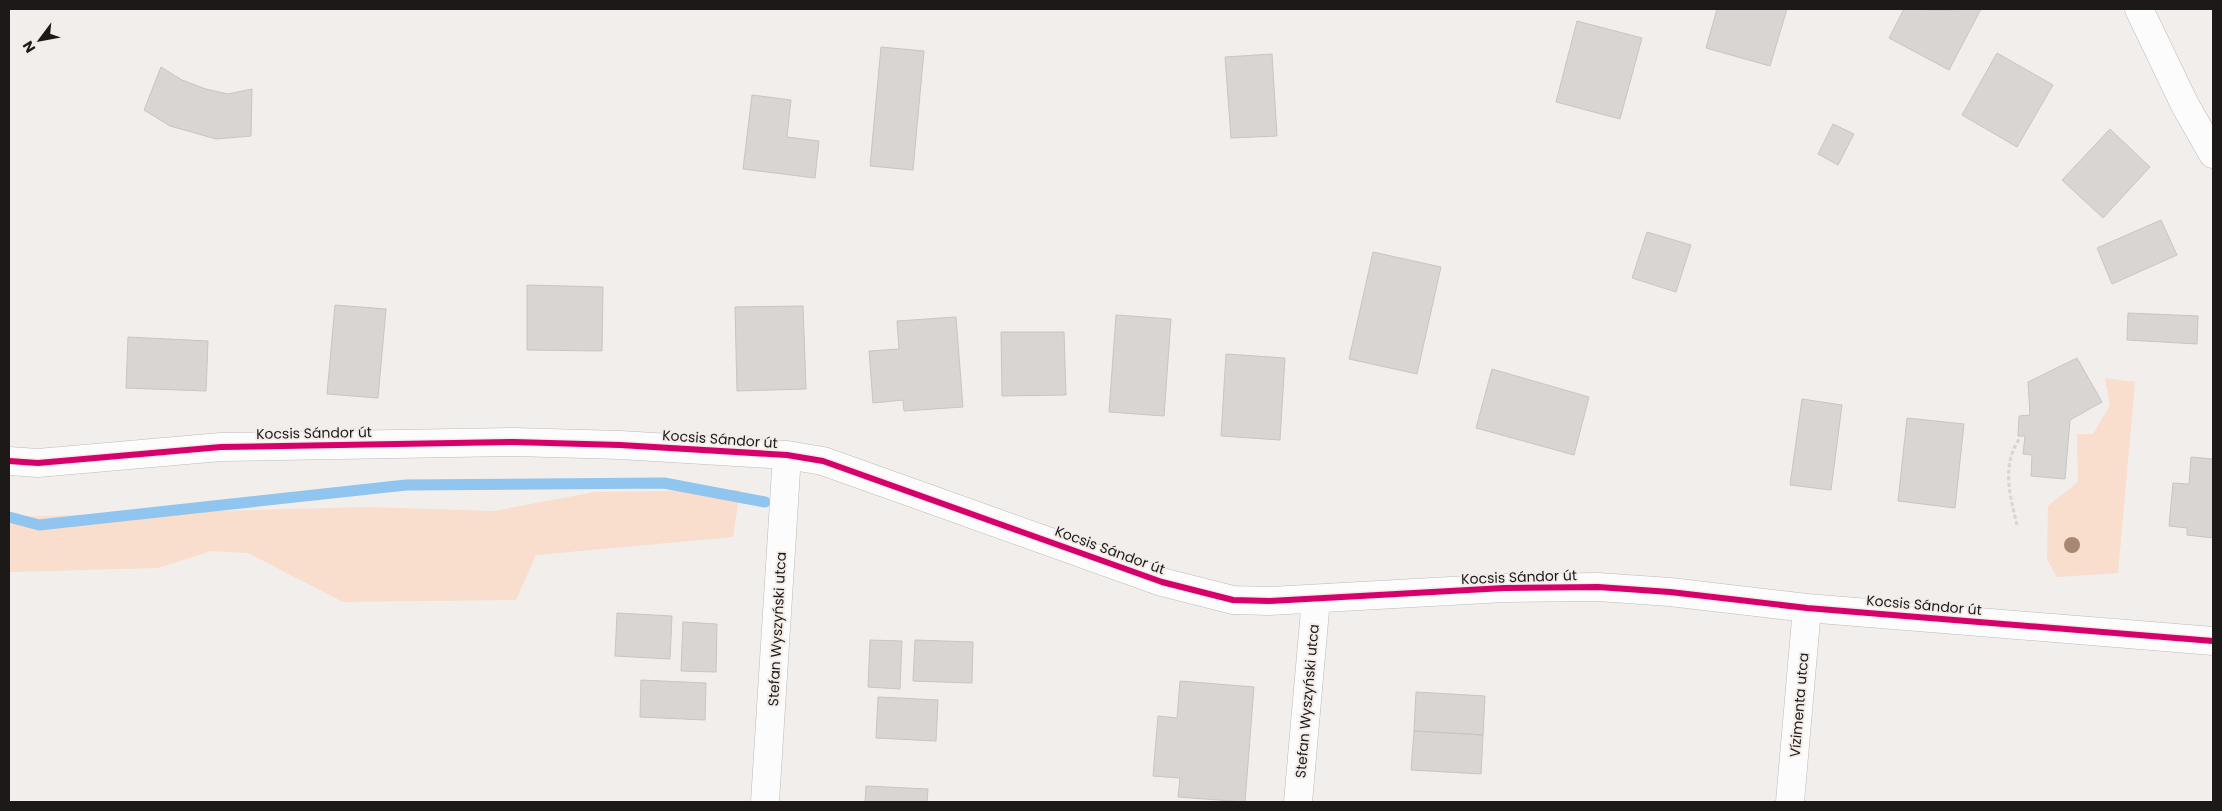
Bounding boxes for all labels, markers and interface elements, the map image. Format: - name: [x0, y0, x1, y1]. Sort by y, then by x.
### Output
- north arrow: [15, 15, 65, 65]
- text: N: [18, 37, 40, 57]
- street label: Kocsis Sándor út: [256, 422, 372, 444]
- street label: Kocsis Sándor út: [662, 425, 778, 453]
- street label: Kocsis Sándor út: [1052, 521, 1168, 579]
- street label: Stefan Wyszyński utca: [763, 551, 791, 707]
- street label: Kocsis Sándor út: [1461, 565, 1577, 589]
- street label: Kocsis Sándor út: [1865, 590, 1983, 620]
- street label: Stefan Wyszyński utca: [1290, 623, 1324, 779]
- street label: Vízimenta utca: [1784, 652, 1814, 758]

